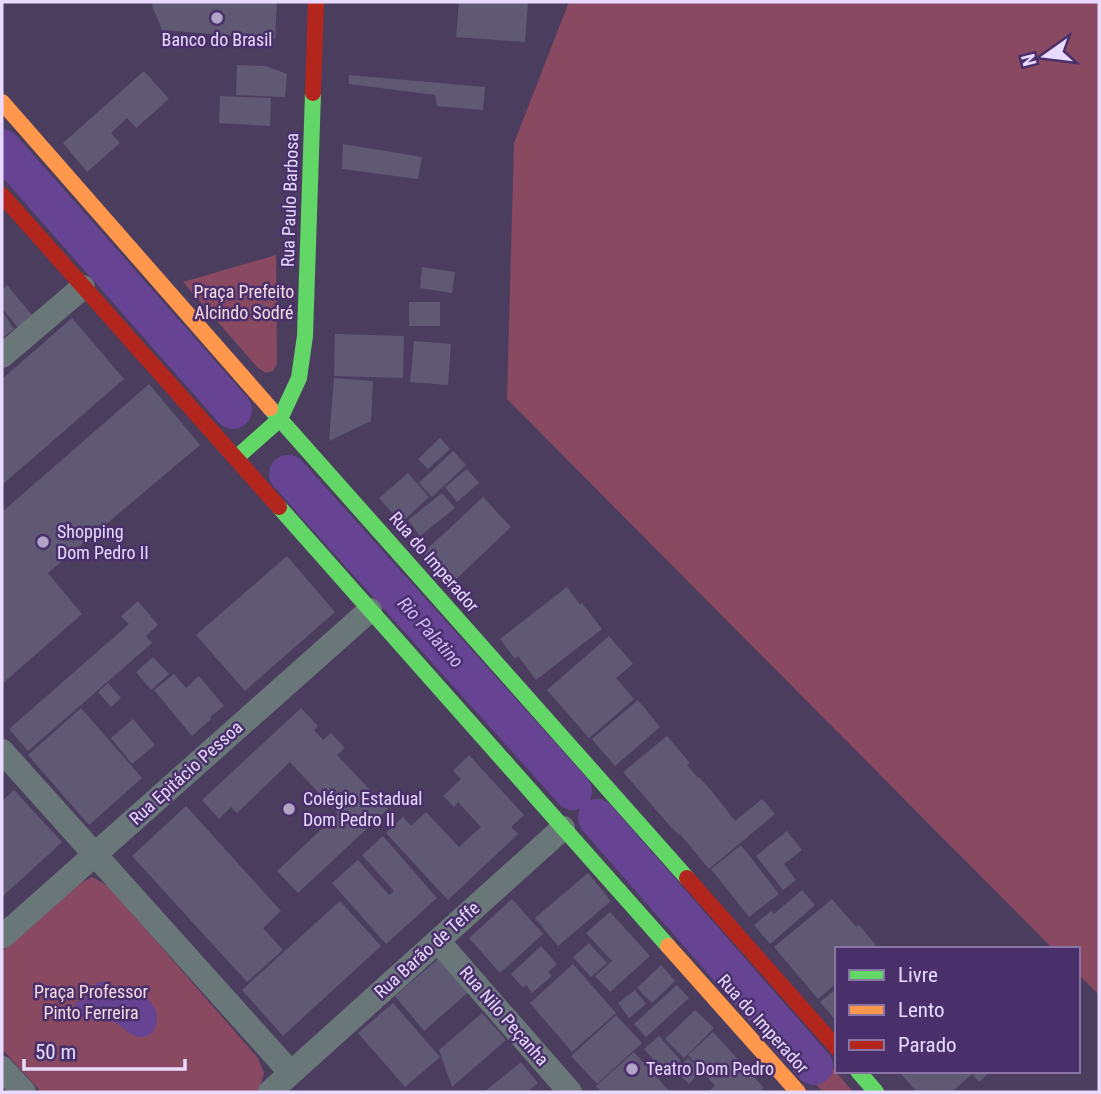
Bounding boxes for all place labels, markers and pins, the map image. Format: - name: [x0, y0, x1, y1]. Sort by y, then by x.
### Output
- marker: Banco do Brasil: [209, 10, 225, 26]
- place label: Banco do Brasil: [162, 29, 272, 50]
- place label: Shopping Dom Pedro II: [57, 521, 149, 563]
- marker: Shopping Dom Pedro II: [35, 534, 51, 550]
- place label: Colégio Estadual Dom Pedro II: [303, 788, 422, 830]
- marker: Colégio Estadual Dom Pedro II: [281, 801, 297, 817]
- place label: Teatro Dom Pedro: [646, 1058, 774, 1079]
- marker: Teatro Dom Pedro: [624, 1061, 640, 1077]

